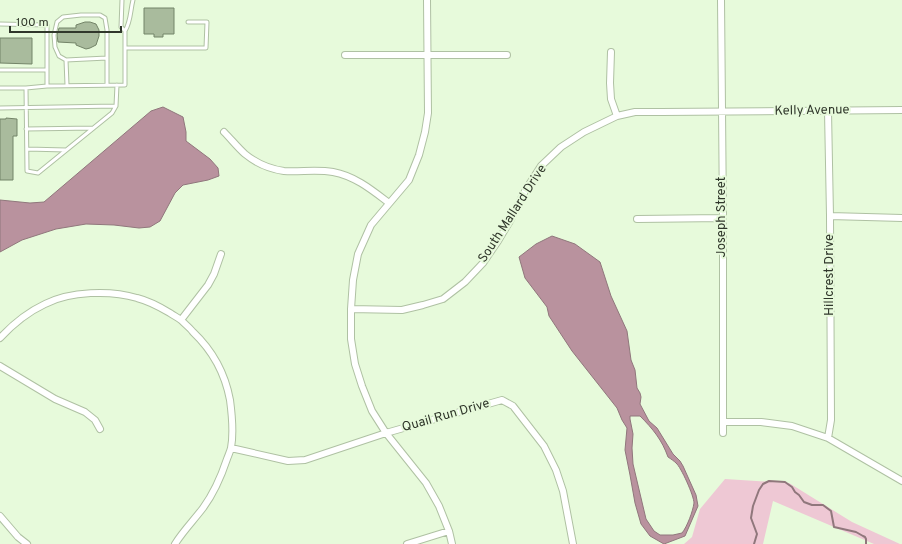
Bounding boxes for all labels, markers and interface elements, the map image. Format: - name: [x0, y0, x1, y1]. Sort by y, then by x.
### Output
- scale bar: [10, 8, 121, 34]
- text: 100 m: [16, 15, 49, 31]
- street label: Kelly Avenue: [774, 102, 850, 120]
- street label: South Mallard Drive: [475, 162, 551, 266]
- street label: Joseph Street: [714, 177, 730, 257]
- street label: Hillcrest Drive: [822, 234, 838, 316]
- street label: Quail Run Drive: [400, 396, 492, 436]

